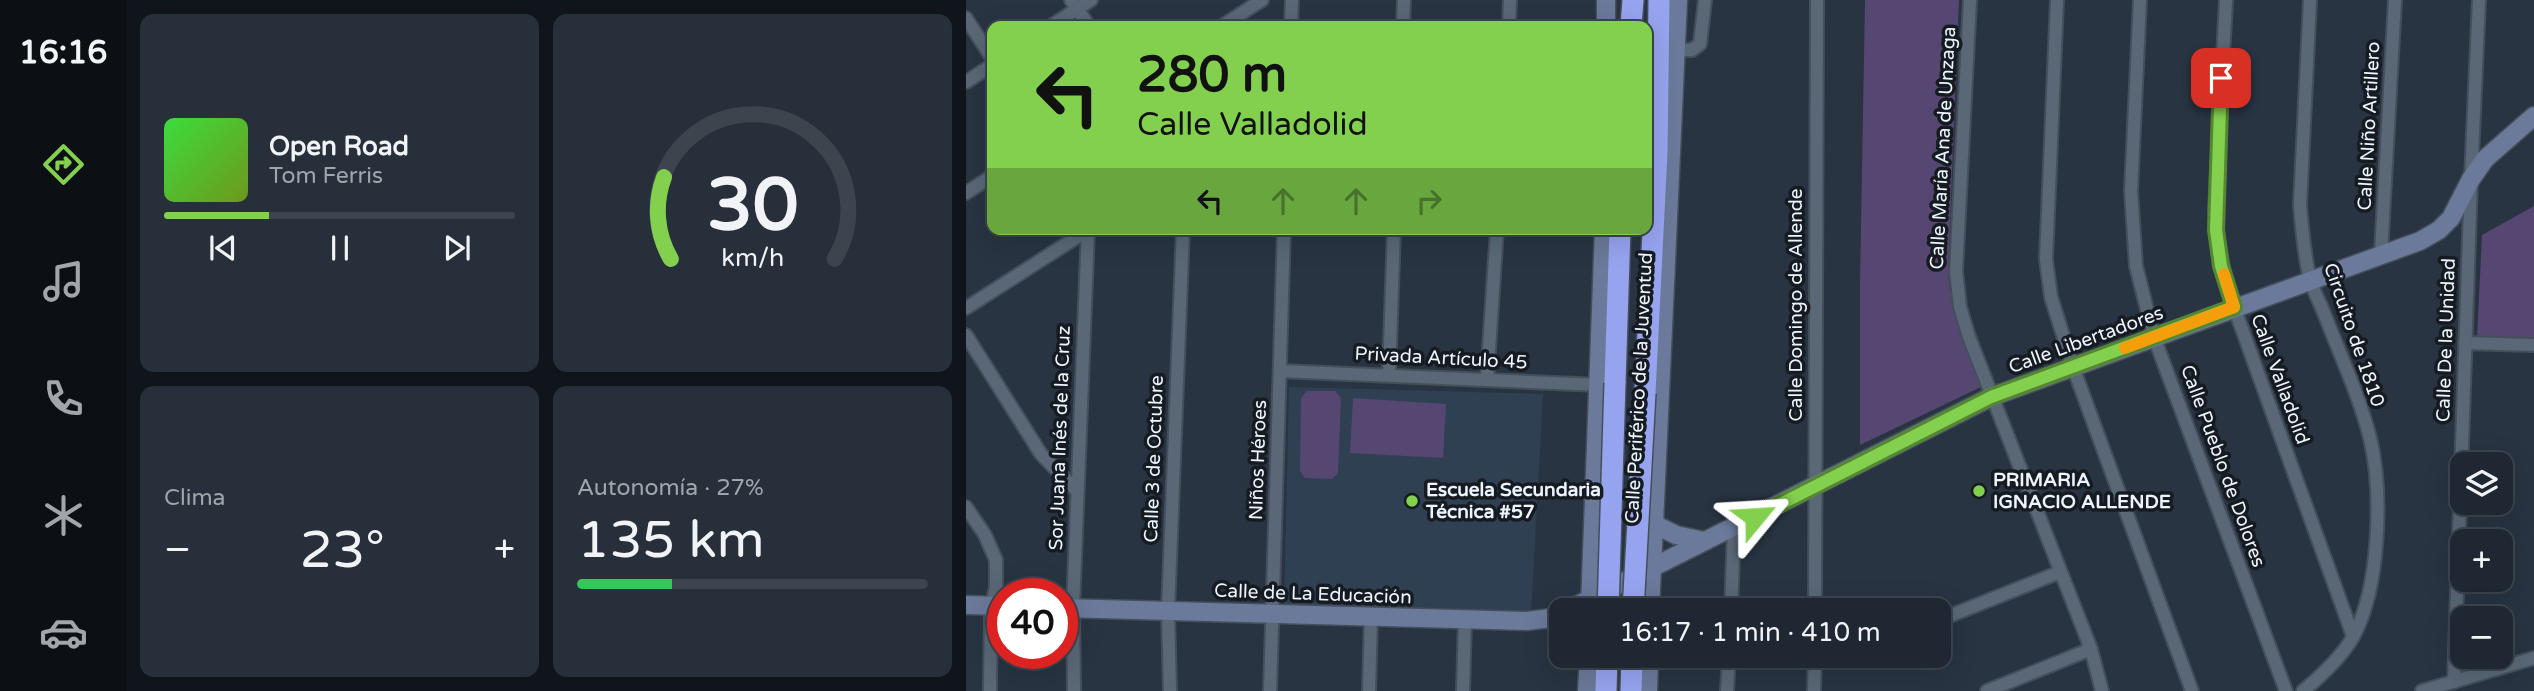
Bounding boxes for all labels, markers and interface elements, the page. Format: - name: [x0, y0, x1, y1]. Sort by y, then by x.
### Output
- street label: Calle María Ana de Unzaga: [1926, 26, 1960, 270]
- text: 16:16: [19, 34, 107, 72]
- street label: Calle Niño Artillero: [2354, 41, 2384, 211]
- text: 280 m: [1137, 46, 1287, 105]
- pin: [2191, 48, 2251, 108]
- icon: left: [1022, 49, 1113, 140]
- icon: arrive: [2202, 59, 2240, 97]
- text: Calle Valladolid: [1137, 106, 1368, 144]
- text: Open Road: [269, 131, 409, 162]
- icon: directions: [39, 140, 88, 189]
- text: Tom Ferris: [269, 162, 383, 190]
- text: 30: [707, 162, 798, 250]
- icon: left: [1191, 182, 1229, 220]
- icon: ahead: [1264, 182, 1302, 220]
- icon: ahead: [1337, 182, 1375, 220]
- icon: right: [1410, 182, 1448, 220]
- street label: Calle Domingo de Allende: [1785, 189, 1807, 422]
- icon: previous: [204, 229, 242, 267]
- icon: pause: [321, 229, 359, 267]
- icon: next: [438, 229, 476, 267]
- text: km/h: [721, 243, 784, 273]
- street label: Calle Periférico de la Juventud: [1621, 252, 1657, 524]
- icon: music: [39, 257, 88, 306]
- street label: Calle De la Unidad: [2432, 258, 2460, 422]
- street label: Circuito de 1810: [2319, 260, 2389, 410]
- street label: Calle Libertadores: [2006, 302, 2166, 378]
- street label: Calle Valladolid: [2246, 311, 2314, 447]
- street label: Sor Juana Inés de la Cruz: [1045, 325, 1075, 551]
- street label: Privada Artículo 45: [1354, 342, 1528, 374]
- street label: Calle Pueblo de Dolores: [2176, 362, 2270, 570]
- icon: phone: [39, 374, 88, 423]
- street label: Calle 3 de Octubre: [1140, 375, 1168, 543]
- street label: Niños Héroes: [1245, 400, 1271, 520]
- map controls: [2450, 452, 2513, 669]
- button: layers: [2450, 452, 2513, 515]
- place label: PRIMARIA IGNACIO ALLENDE: [1993, 469, 2171, 513]
- text: Autonomía · 27%: [577, 474, 764, 502]
- place label: Escuela Secundaria Técnica #57: [1425, 479, 1601, 523]
- position arrow: [1718, 480, 1792, 554]
- marker: PRIMARIA IGNACIO ALLENDE: [1971, 483, 1987, 499]
- text: Clima: [164, 484, 225, 512]
- icon: climate: [39, 491, 88, 540]
- marker: Escuela Secundaria Técnica #57: [1404, 493, 1420, 509]
- text: 135 km: [577, 509, 765, 572]
- text: 23°: [300, 519, 385, 582]
- text: −: [164, 527, 191, 573]
- text: +: [494, 527, 515, 573]
- button: +: [2450, 529, 2513, 592]
- speed limit sign: 40: [987, 578, 1078, 669]
- street label: Calle de La Educación: [1214, 580, 1412, 608]
- button: −: [2450, 606, 2513, 669]
- icon: car: [39, 608, 88, 657]
- text: 16:17 · 1 min · 410 m: [1619, 617, 1881, 648]

